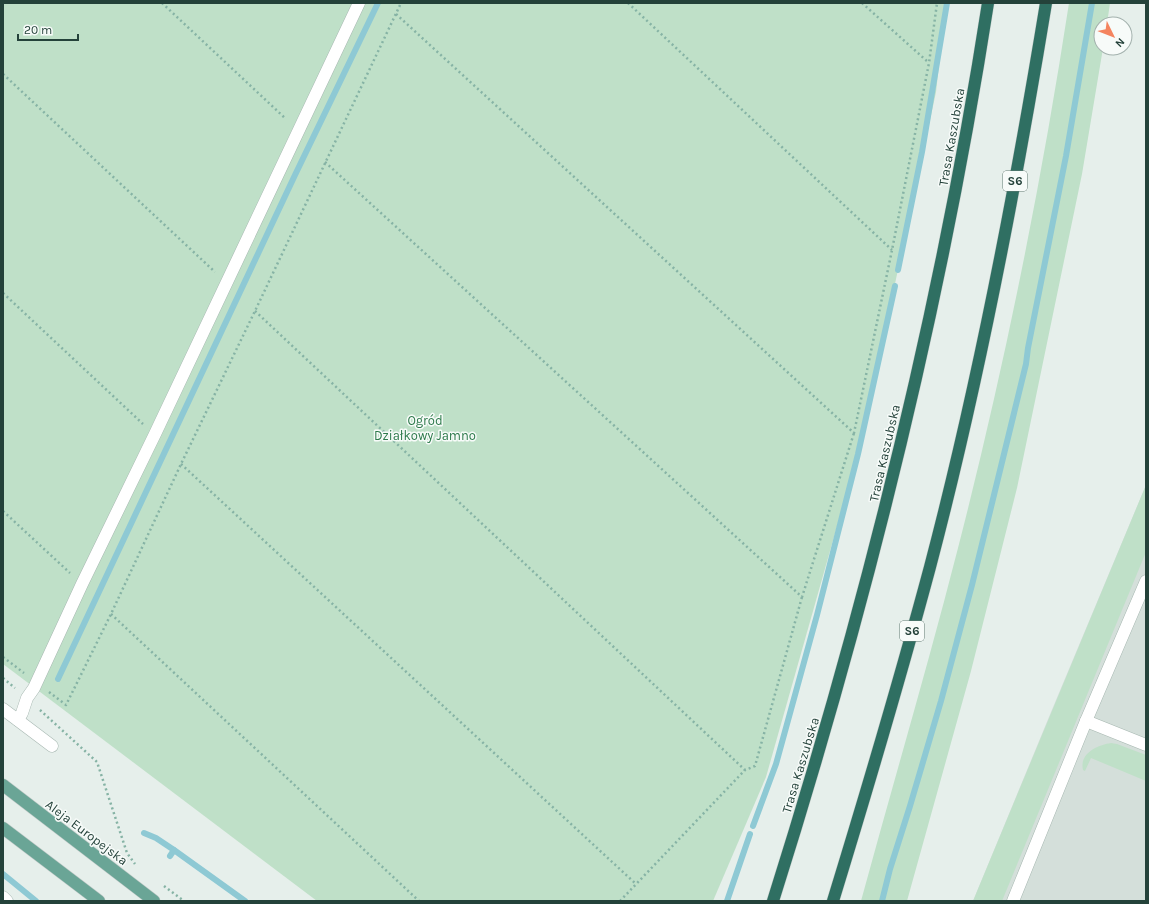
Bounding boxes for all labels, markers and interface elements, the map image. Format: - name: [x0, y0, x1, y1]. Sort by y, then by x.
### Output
- scale bar: [18, 16, 78, 42]
- north arrow: [1093, 16, 1133, 56]
- text: 20 m: [24, 23, 52, 37]
- text: N: [1113, 35, 1127, 50]
- street label: Trasa Kaszubska: [935, 87, 968, 187]
- road number: S6: [1003, 171, 1027, 191]
- street label: Trasa Kaszubska: [866, 403, 903, 503]
- park label: Ogród Działkowy Jamno: [374, 413, 476, 443]
- road number: S6: [900, 621, 924, 641]
- street label: Trasa Kaszubska: [779, 715, 822, 815]
- street label: Aleja Europejska: [43, 797, 131, 868]

